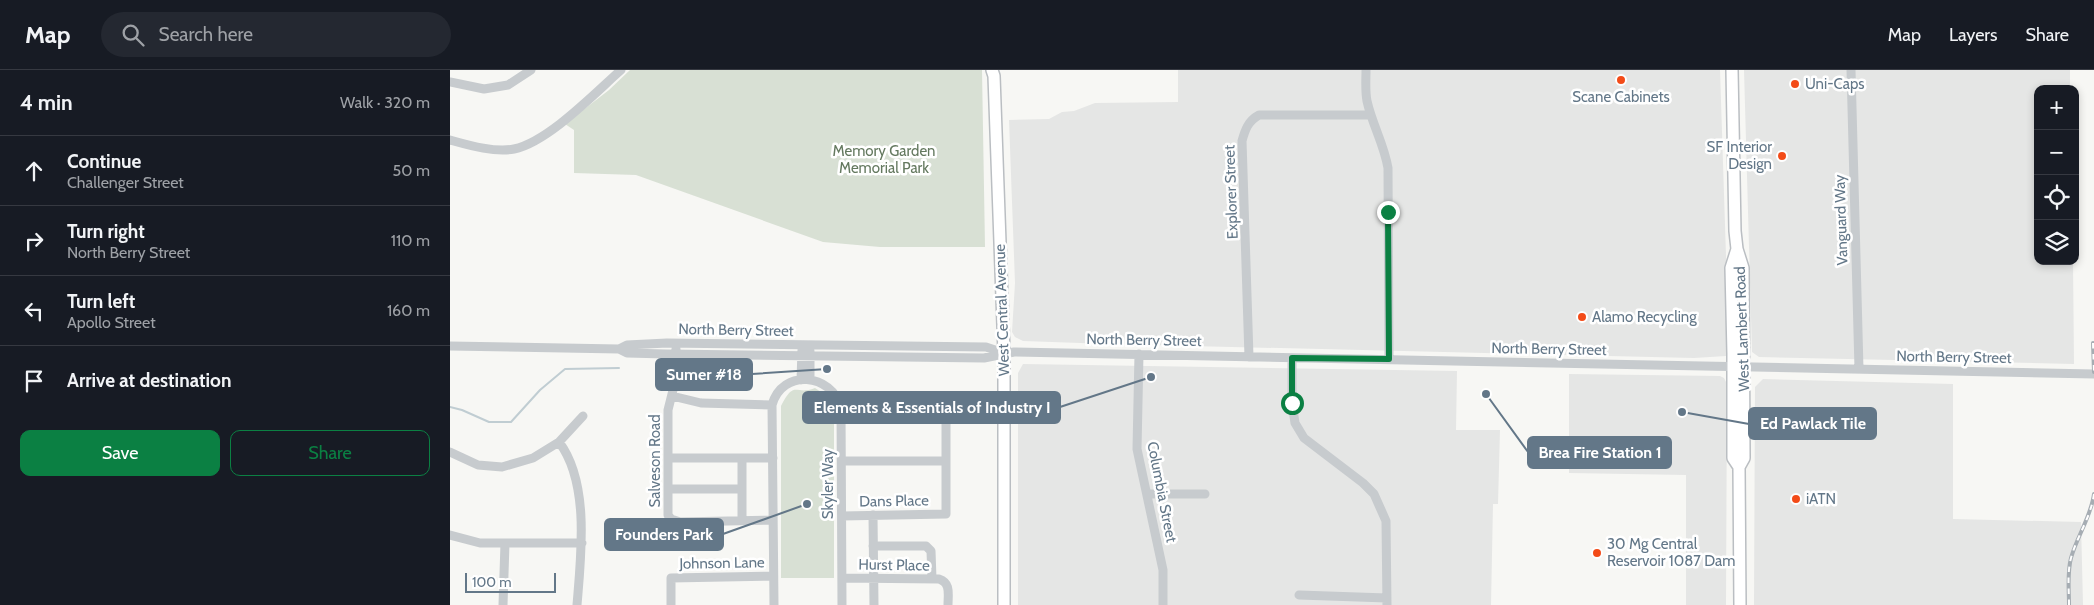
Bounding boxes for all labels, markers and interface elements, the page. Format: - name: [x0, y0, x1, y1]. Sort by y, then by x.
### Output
- search box: [101, 12, 451, 57]
- text: Map: [25, 20, 71, 49]
- icon: search: [119, 21, 147, 49]
- text: Search here: [159, 23, 253, 46]
- text: Map: [1888, 24, 1921, 46]
- text: Layers: [1949, 24, 1998, 46]
- text: Share: [2026, 24, 2069, 46]
- marker: Scane Cabinets: [1615, 74, 1627, 86]
- place label: Uni-Caps: [1805, 75, 1865, 93]
- marker: Uni-Caps: [1789, 78, 1801, 90]
- map controls: [2034, 85, 2079, 265]
- button: +: [2034, 85, 2079, 130]
- place label: Scane Cabinets: [1572, 88, 1670, 106]
- text: 4 min: [20, 90, 73, 115]
- text: Walk · 320 m: [340, 93, 430, 112]
- button: −: [2034, 130, 2079, 175]
- place label: SF Interior Design: [1706, 138, 1772, 173]
- park label: Memory Garden Memorial Park: [833, 142, 936, 177]
- street label: Explorer Street: [1220, 145, 1242, 239]
- text: Continue: [67, 150, 141, 173]
- marker: SF Interior Design: [1776, 150, 1788, 162]
- icon: ahead: [20, 157, 48, 185]
- text: 50 m: [393, 161, 430, 180]
- text: Challenger Street: [67, 173, 184, 192]
- street label: Vanguard Way: [1830, 174, 1852, 266]
- button: locate: [2034, 175, 2079, 220]
- route end: [1377, 201, 1400, 224]
- text: Turn right: [67, 220, 145, 243]
- button: layers: [2034, 220, 2079, 265]
- icon: right: [20, 227, 48, 255]
- text: 110 m: [391, 231, 430, 250]
- text: North Berry Street: [67, 243, 190, 262]
- street label: West Central Avenue: [991, 243, 1013, 376]
- street label: West Lambert Road: [1731, 266, 1753, 392]
- text: Turn left: [67, 290, 135, 313]
- icon: left: [20, 297, 48, 325]
- text: 160 m: [387, 301, 430, 320]
- place label: Alamo Recycling: [1592, 308, 1697, 326]
- marker: Alamo Recycling: [1576, 311, 1588, 323]
- text: Apollo Street: [67, 313, 156, 332]
- street label: North Berry Street: [678, 320, 794, 340]
- street label: North Berry Street: [1086, 330, 1202, 350]
- street label: North Berry Street: [1491, 339, 1607, 359]
- street label: North Berry Street: [1896, 347, 2012, 367]
- callout: Sumer #18: [656, 359, 752, 390]
- text: Sumer #18: [666, 365, 742, 384]
- icon: arrive: [20, 367, 48, 395]
- text: Arrive at destination: [67, 369, 231, 392]
- callout: Elements & Essentials of Industry I: [803, 392, 1060, 423]
- route start: [1281, 392, 1304, 415]
- text: Elements & Essentials of Industry I: [814, 398, 1050, 417]
- callout: Ed Pawlack Tile: [1749, 408, 1876, 439]
- street label: Salveson Road: [646, 414, 664, 508]
- text: Ed Pawlack Tile: [1760, 414, 1866, 433]
- button: Save: [20, 430, 220, 476]
- button: Share: [230, 430, 430, 476]
- callout: Brea Fire Station 1: [1528, 437, 1671, 468]
- street label: Columbia Street: [1143, 440, 1181, 544]
- text: Brea Fire Station 1: [1538, 443, 1662, 462]
- street label: Skyler Way: [819, 448, 837, 519]
- place label: iATN: [1806, 490, 1836, 508]
- street label: Dans Place: [859, 491, 929, 511]
- marker: iATN: [1790, 493, 1802, 505]
- callout: Founders Park: [605, 519, 723, 550]
- text: Founders Park: [615, 525, 713, 544]
- place label: 30 Mg Central Reservoir 1087 Dam: [1607, 535, 1735, 570]
- marker: 30 Mg Central Reservoir 1087 Dam: [1591, 547, 1603, 559]
- street label: Johnson Lane: [678, 553, 765, 573]
- street label: Hurst Place: [858, 555, 930, 575]
- scale bar: [465, 570, 556, 593]
- text: 100 m: [472, 573, 512, 591]

